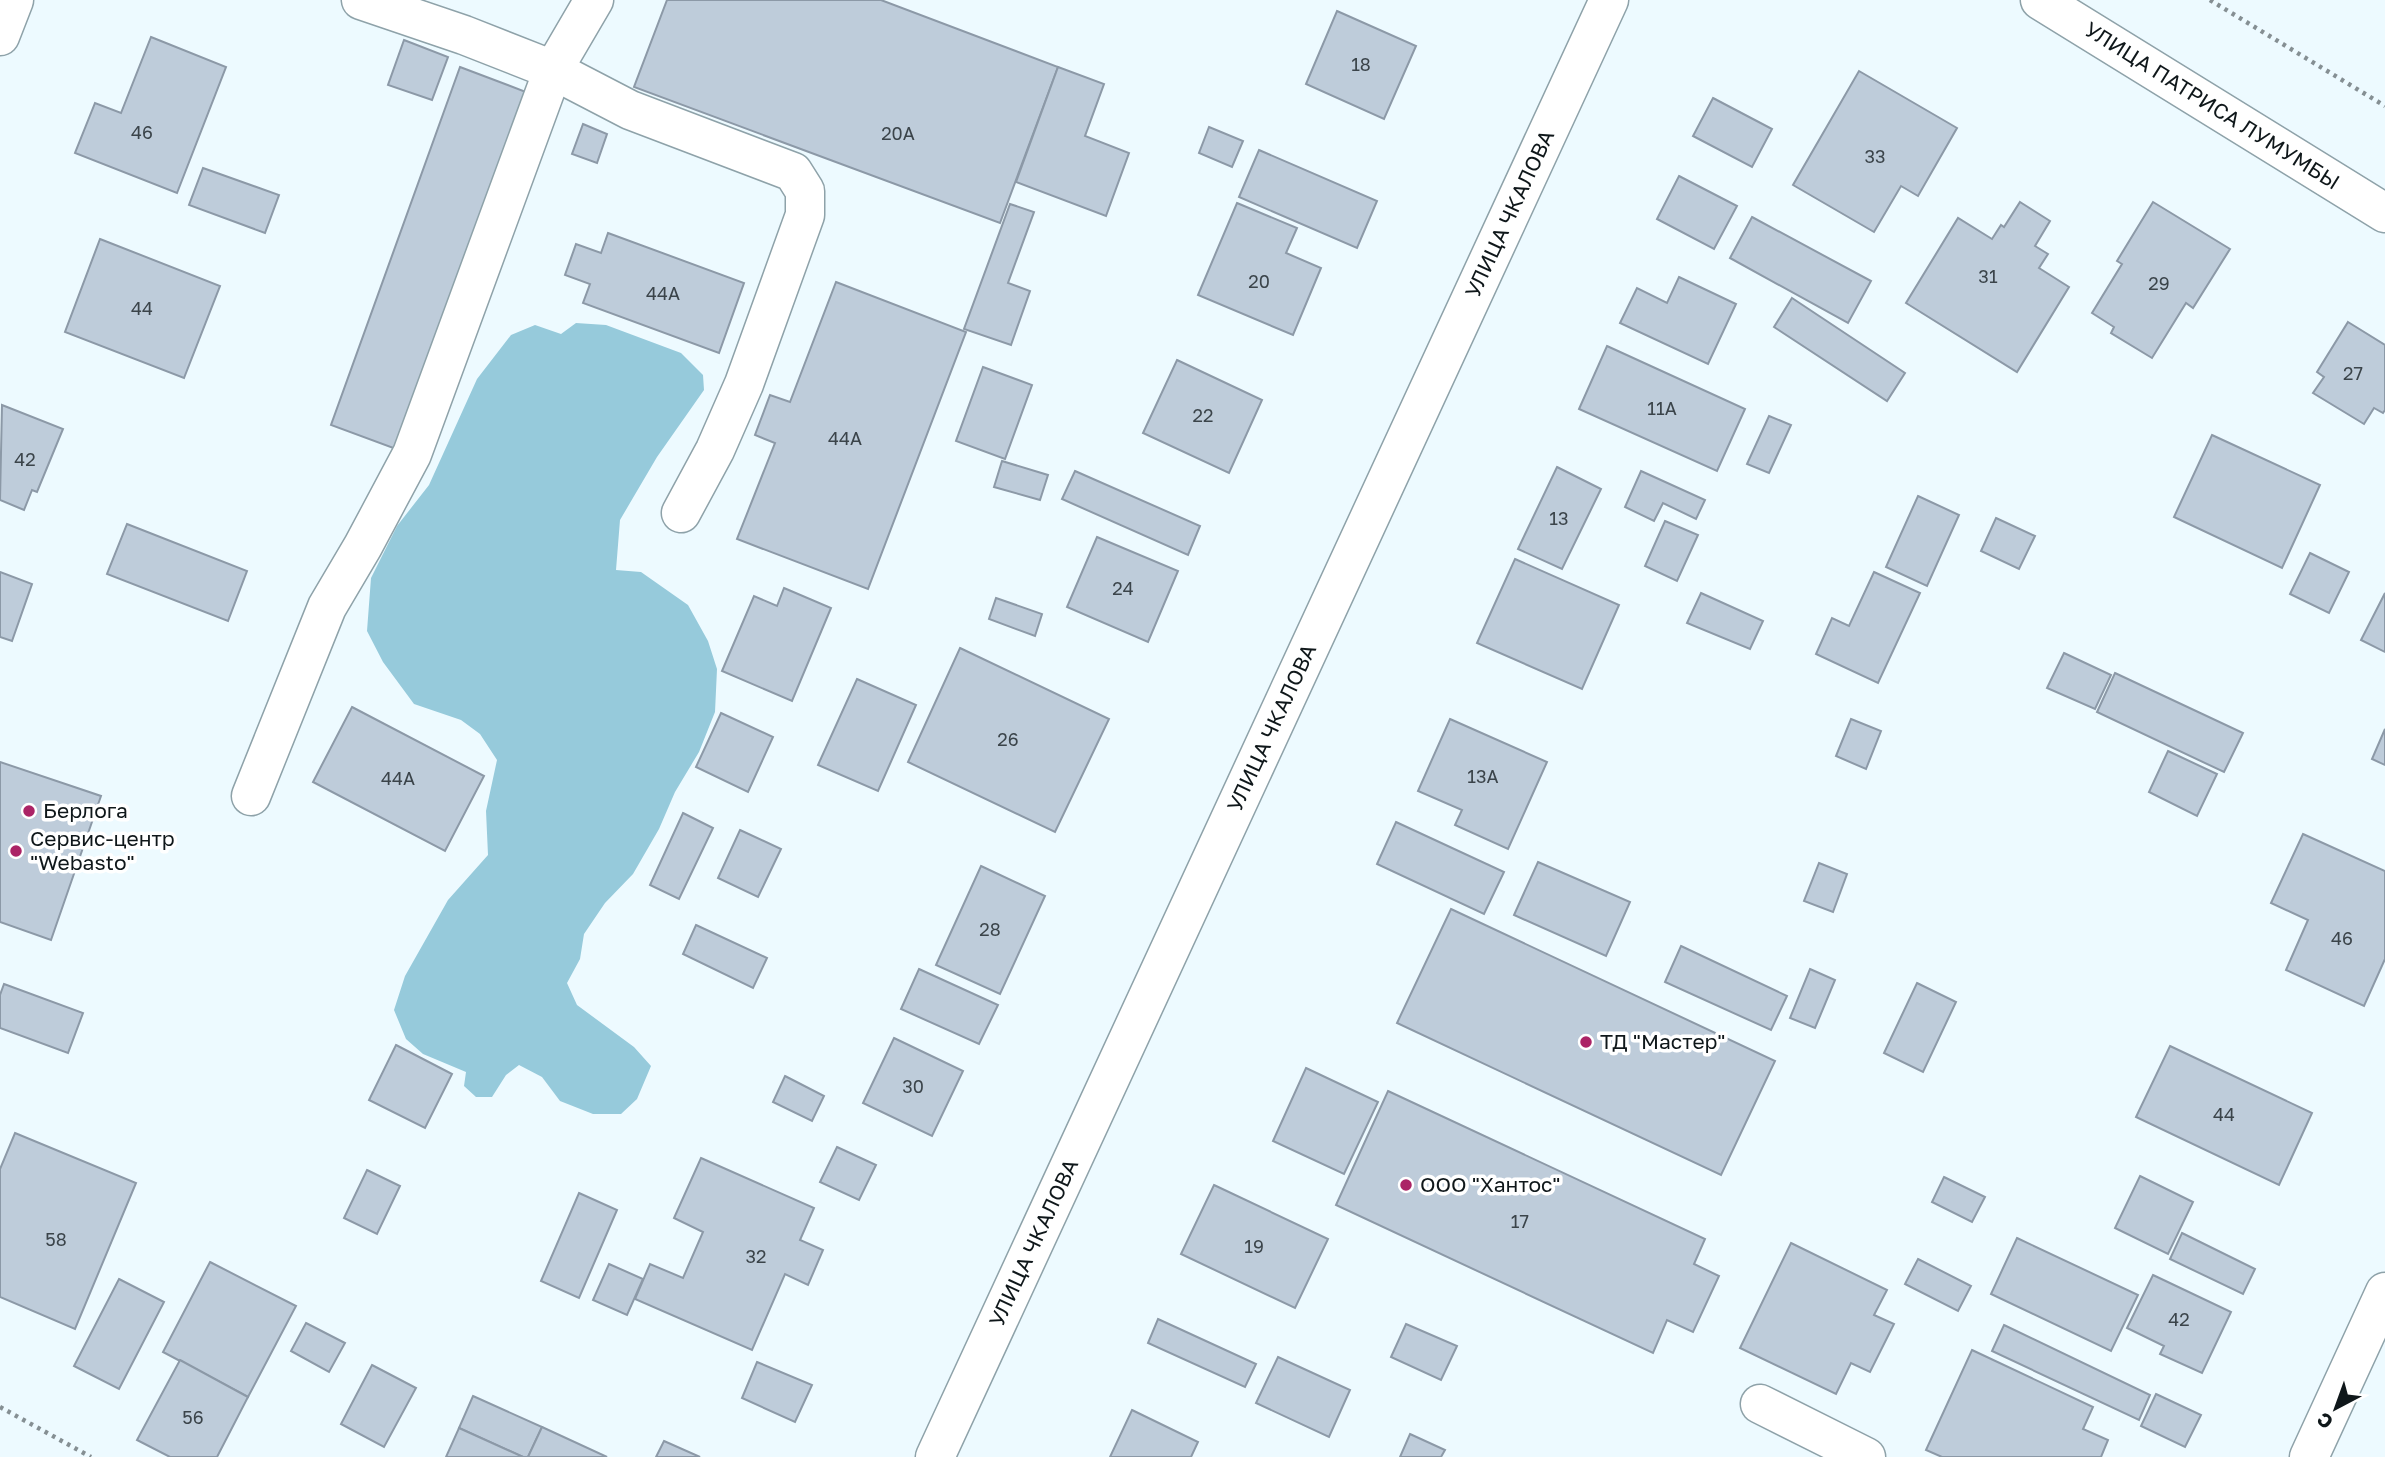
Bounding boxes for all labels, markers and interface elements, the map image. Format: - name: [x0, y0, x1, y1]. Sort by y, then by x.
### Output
- street label: УЛИЦА ПАТРИСА ЛУМУМБЫ: [2080, 16, 2345, 195]
- house number: 18: [1351, 53, 1371, 75]
- house number: 46: [131, 121, 153, 143]
- house number: 20А: [881, 122, 915, 144]
- street label: УЛИЦА ЧКАЛОВА: [1459, 126, 1559, 301]
- house number: 33: [1864, 145, 1886, 167]
- house number: 31: [1978, 265, 1998, 287]
- house number: 20: [1248, 270, 1270, 292]
- house number: 29: [2148, 272, 2170, 294]
- house number: 44А: [646, 282, 680, 304]
- house number: 44: [131, 297, 153, 319]
- house number: 27: [2343, 362, 2363, 384]
- house number: 11А: [1647, 397, 1677, 419]
- house number: 22: [1193, 404, 1213, 426]
- house number: 44А: [828, 427, 862, 449]
- house number: 42: [14, 448, 36, 470]
- house number: 13: [1549, 507, 1569, 529]
- house number: 24: [1112, 577, 1134, 599]
- street label: УЛИЦА ЧКАЛОВА: [1221, 640, 1321, 815]
- house number: 26: [997, 728, 1019, 750]
- house number: 13А: [1467, 765, 1499, 787]
- house number: 44А: [381, 767, 415, 789]
- place label: Берлога: [43, 797, 128, 823]
- marker: Берлога: [21, 803, 37, 819]
- place label: Сервис-центр "Webasto": [30, 825, 175, 875]
- marker: Сервис-центр "Webasto": [8, 843, 24, 859]
- house number: 28: [979, 918, 1001, 940]
- house number: 46: [2331, 927, 2353, 949]
- place label: ТД "Мастер": [1600, 1028, 1725, 1054]
- marker: ТД "Мастер": [1578, 1034, 1594, 1050]
- house number: 30: [902, 1075, 924, 1097]
- house number: 44: [2213, 1103, 2235, 1125]
- street label: УЛИЦА ЧКАЛОВА: [983, 1155, 1083, 1330]
- place label: ООО "Хантос": [1420, 1171, 1561, 1197]
- marker: ООО "Хантос": [1398, 1177, 1414, 1193]
- house number: 17: [1511, 1210, 1529, 1232]
- house number: 58: [45, 1228, 67, 1250]
- house number: 19: [1244, 1235, 1264, 1257]
- house number: 32: [746, 1245, 766, 1267]
- house number: 42: [2168, 1308, 2190, 1330]
- north arrow: [2301, 1373, 2371, 1443]
- house number: 56: [182, 1406, 204, 1428]
- text: С: [2312, 1408, 2337, 1434]

